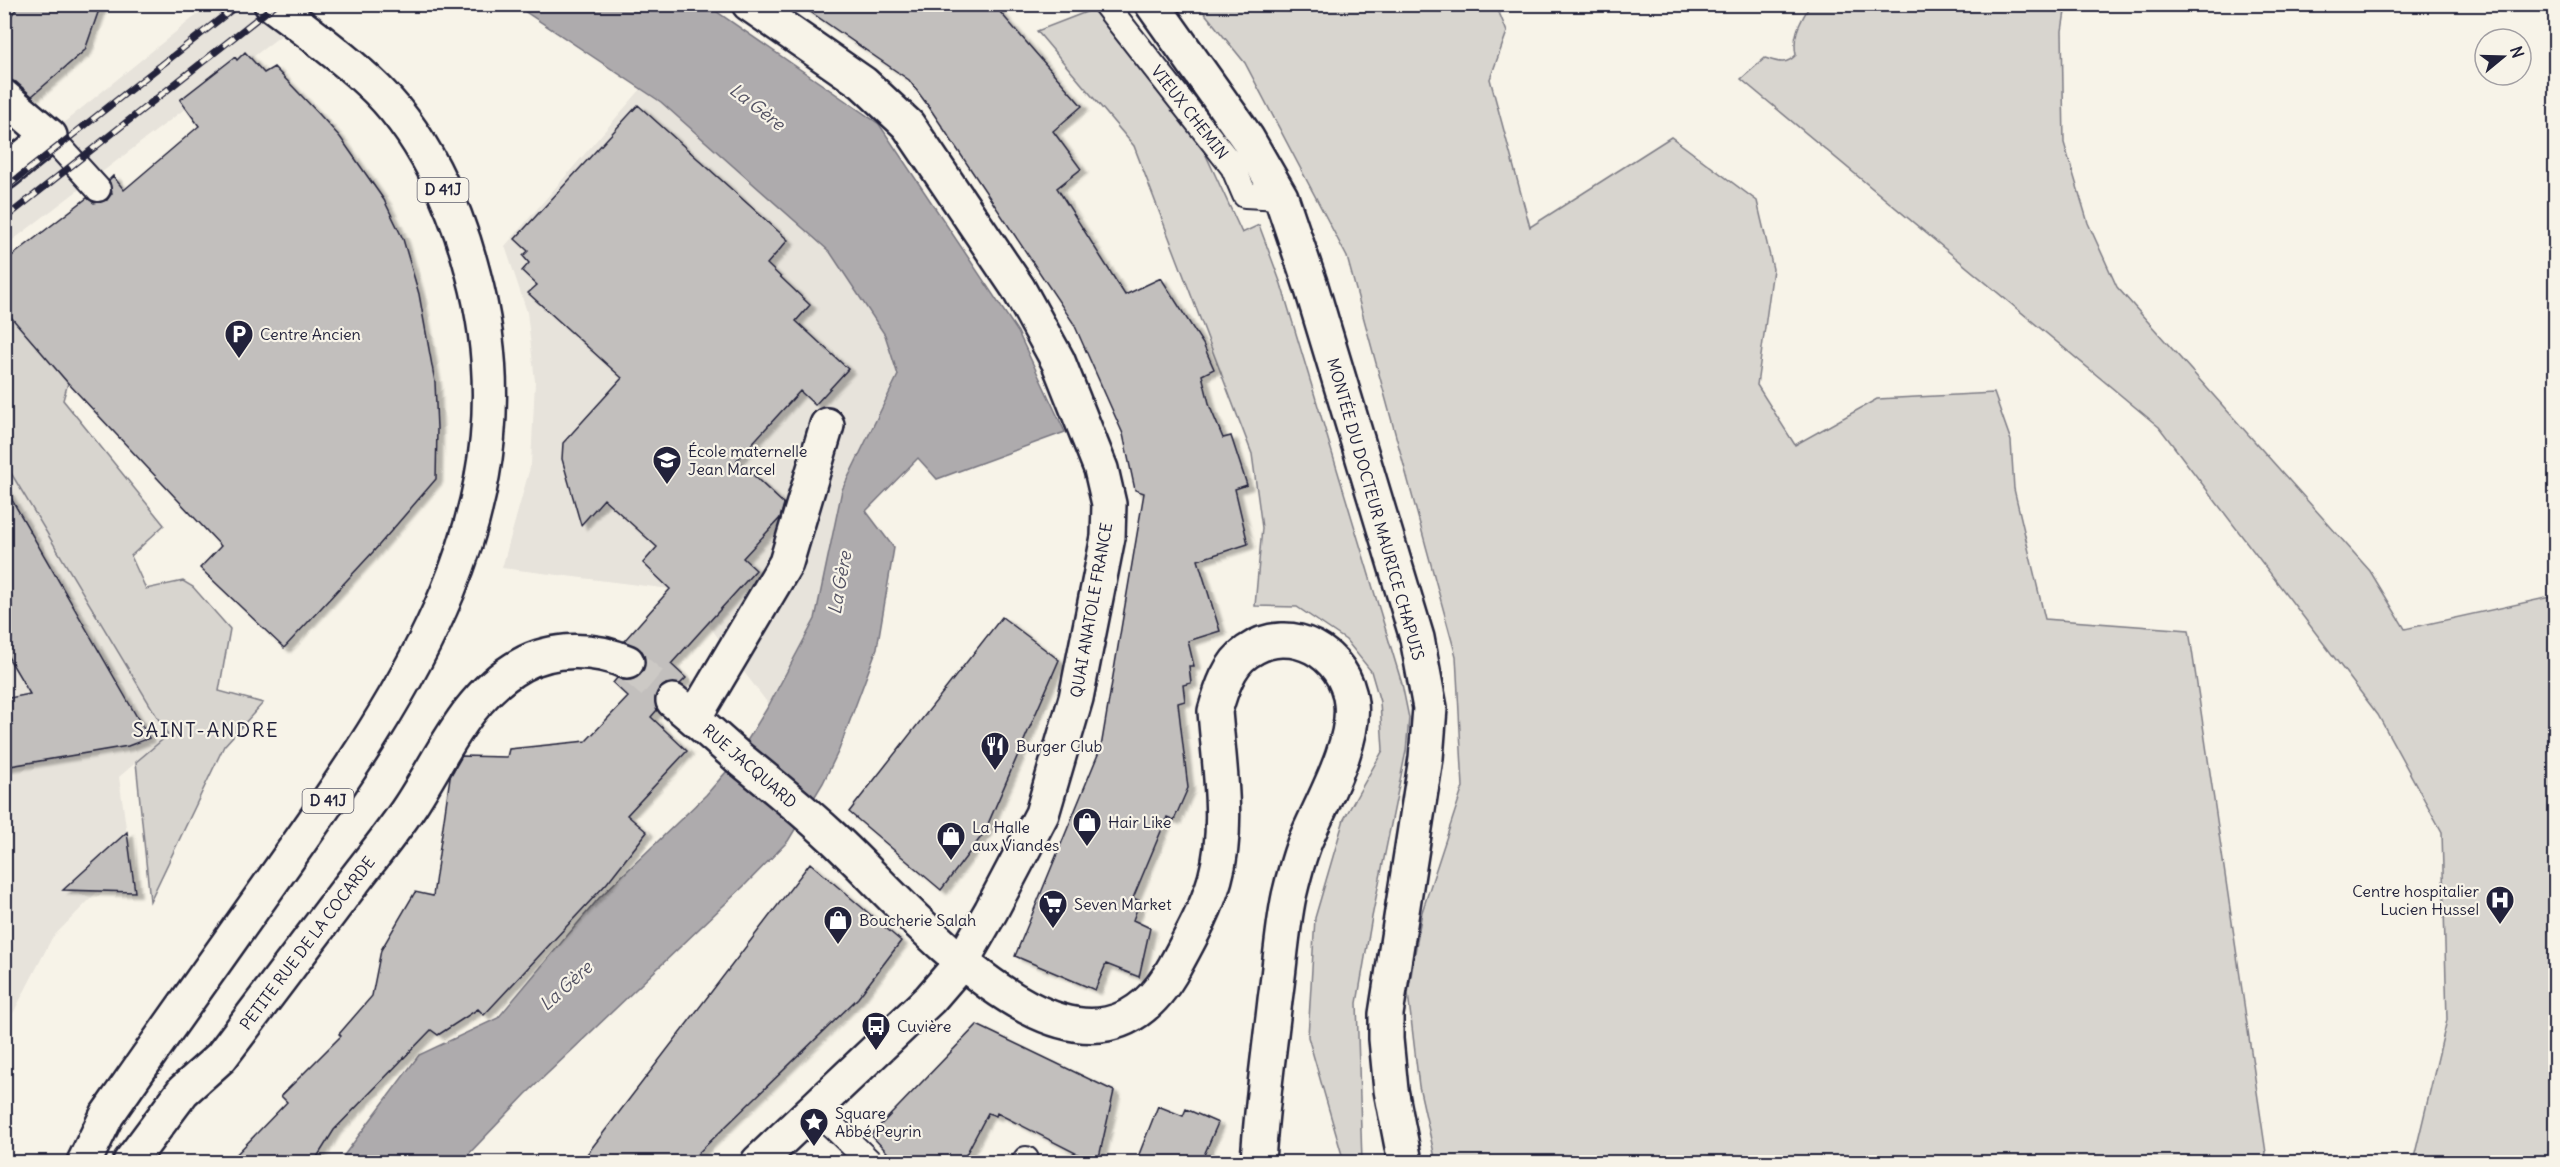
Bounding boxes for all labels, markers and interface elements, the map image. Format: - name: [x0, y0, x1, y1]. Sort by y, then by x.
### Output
- north arrow: [2473, 27, 2533, 87]
- text: N: [2506, 44, 2528, 61]
- street label: VIEUX CHEMIN: [1147, 61, 1233, 163]
- water label: La Gère: [725, 78, 790, 136]
- road number: D 41J: [418, 178, 468, 202]
- parking icon: Centre Ancien: [223, 318, 255, 360]
- place label: Centre Ancien: [260, 324, 361, 344]
- street label: MONTÉE DU DOCTEUR MAURICE CHAPUIS: [1323, 356, 1429, 663]
- place label: École maternelle Jean Marcel: [688, 441, 807, 479]
- school or university icon: École maternelle Jean Marcel: [651, 444, 683, 486]
- street label: QUAI ANATOLE FRANCE: [1066, 521, 1116, 699]
- water label: La Gère: [823, 548, 857, 616]
- district label: SAINT-ANDRE: [133, 717, 279, 742]
- street label: RUE JACQUARD: [699, 720, 801, 812]
- restaurant icon: Burger Club: [979, 730, 1011, 772]
- place label: Burger Club: [1016, 736, 1103, 756]
- road number: D 41J: [302, 789, 354, 813]
- shop icon: Hair Like: [1071, 806, 1103, 848]
- place label: Hair Like: [1108, 812, 1172, 832]
- place label: La Halle aux Viandes: [972, 817, 1059, 855]
- shop icon: La Halle aux Viandes: [935, 820, 967, 862]
- street label: PETITE RUE DE LA COCARDE: [235, 852, 379, 1034]
- place label: Centre hospitalier Lucien Hussel: [2352, 881, 2479, 919]
- hospital icon: Centre hospitalier Lucien Hussel: [2484, 884, 2516, 926]
- supermarket icon: Seven Market: [1037, 888, 1069, 930]
- place label: Seven Market: [1074, 894, 1172, 914]
- shop icon: Boucherie Salah: [822, 904, 854, 946]
- place label: Boucherie Salah: [859, 910, 976, 930]
- water label: La Gère: [534, 955, 598, 1015]
- bus stop icon: Cuvière: [860, 1010, 892, 1052]
- place label: Cuvière: [897, 1016, 951, 1036]
- place label: Square Abbé Peyrin: [835, 1103, 921, 1141]
- place icon: Square Abbé Peyrin: [798, 1106, 830, 1148]

